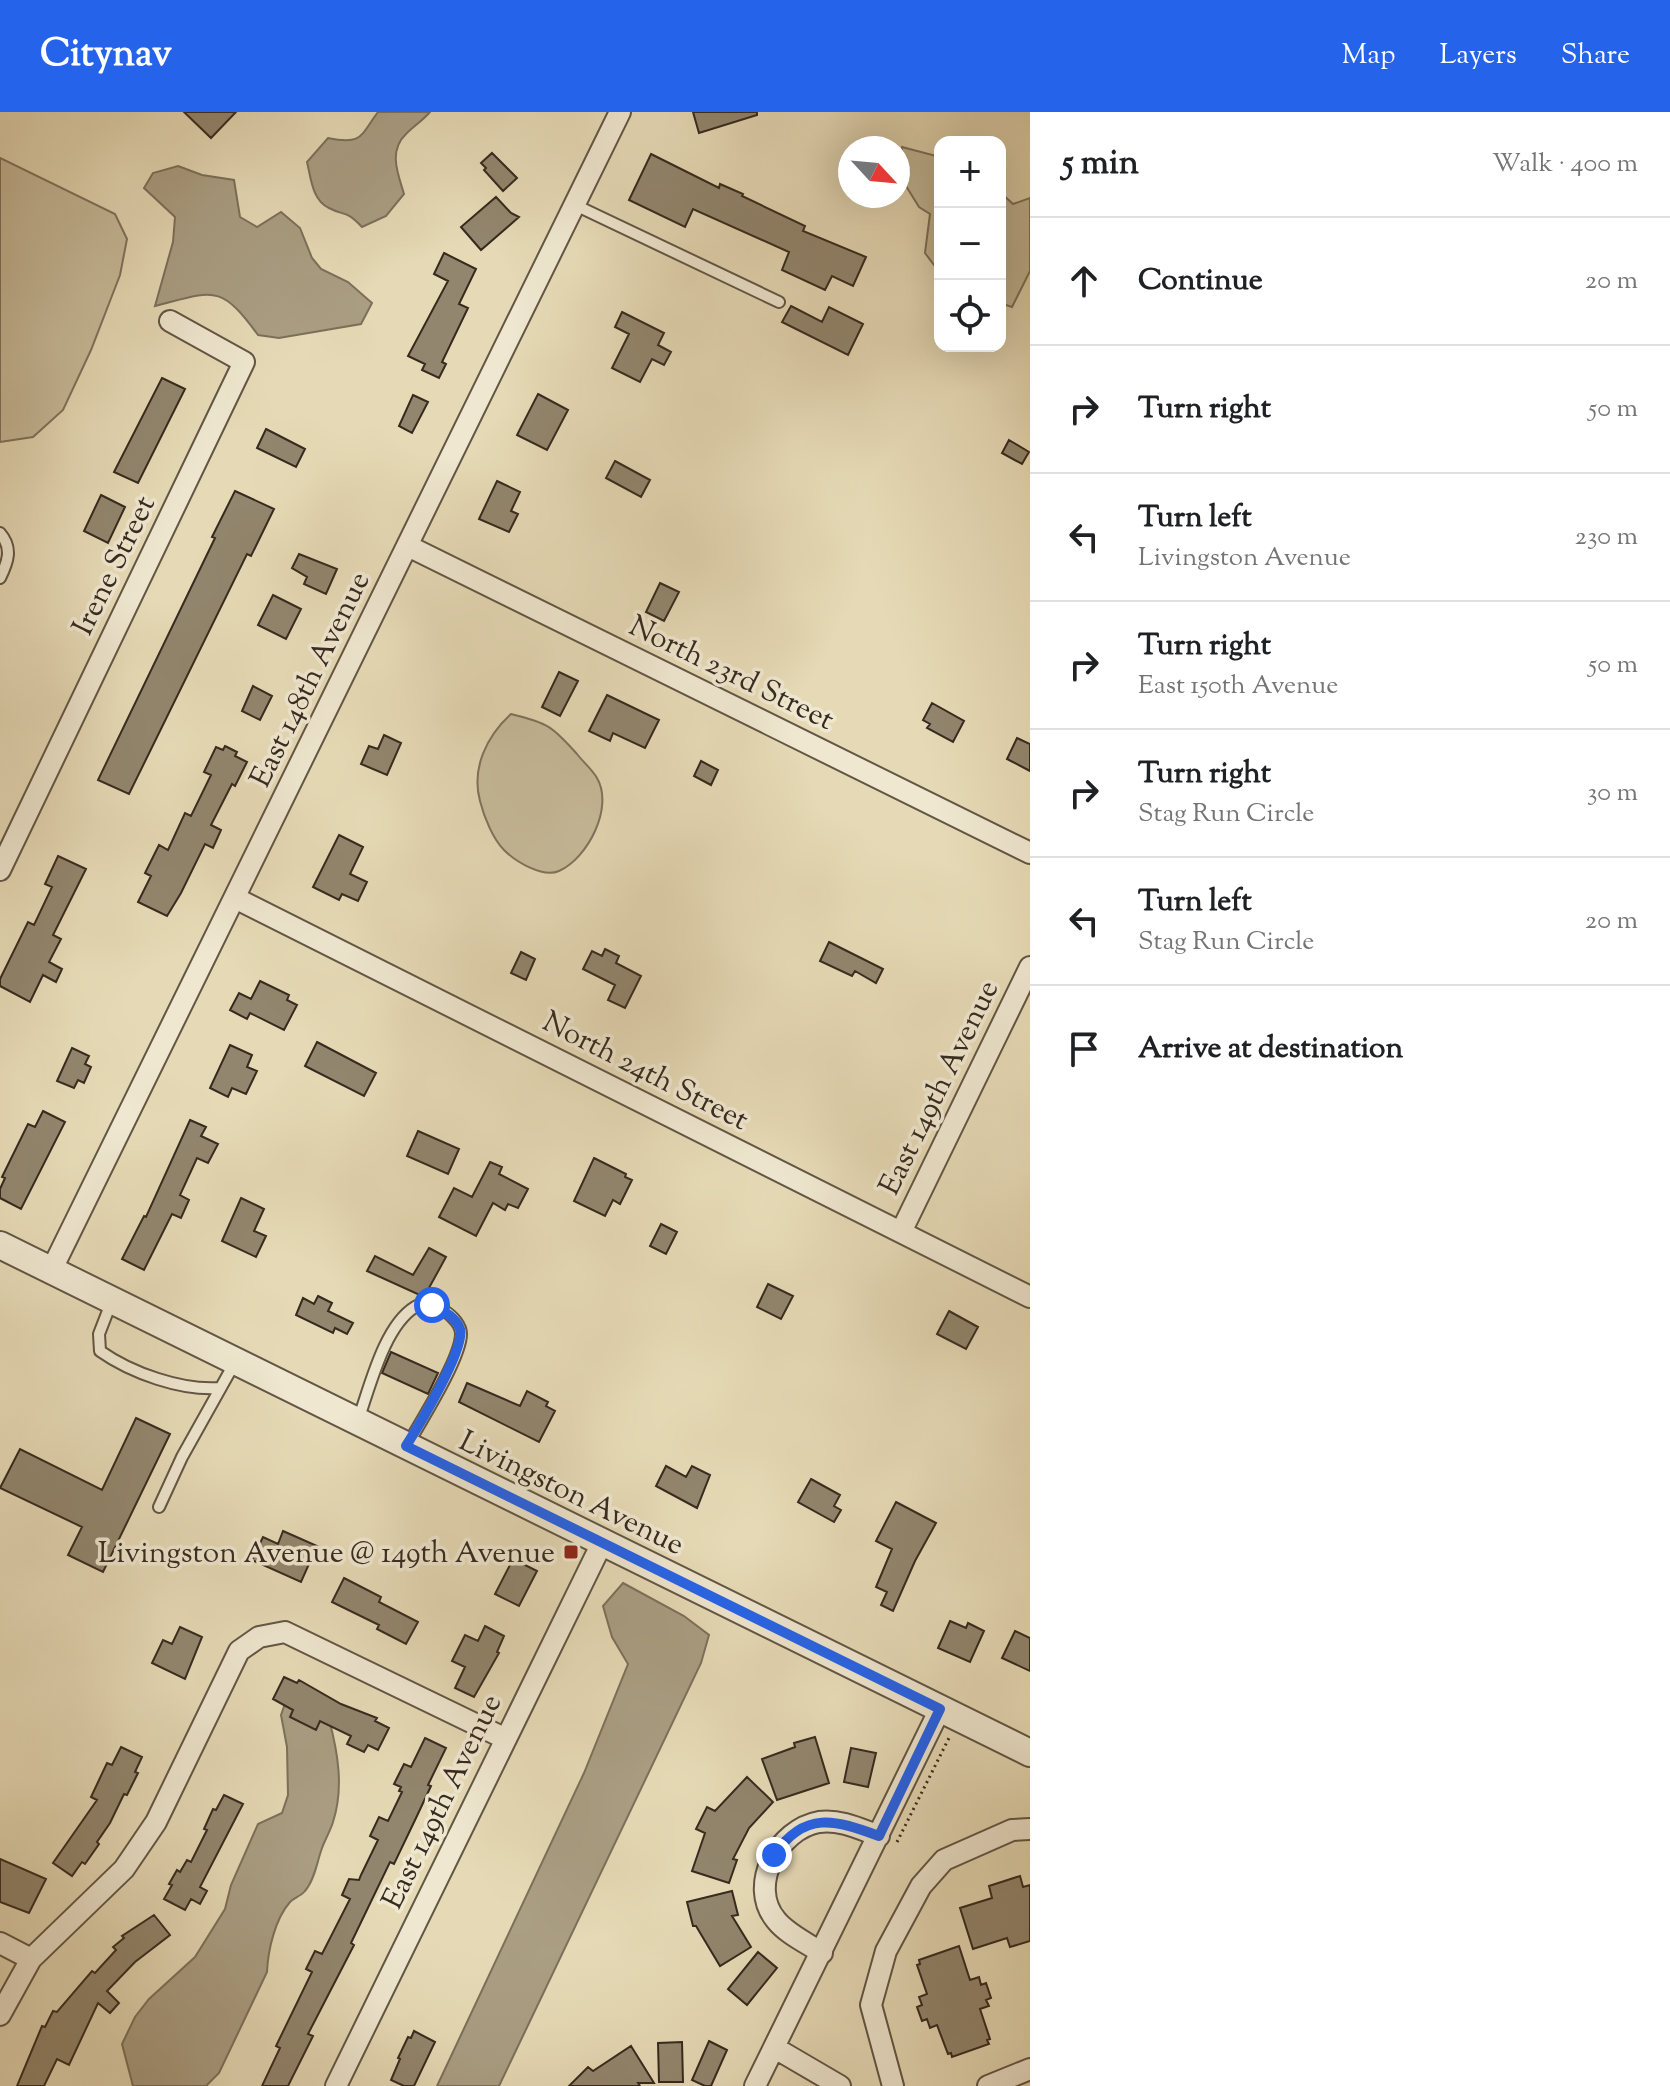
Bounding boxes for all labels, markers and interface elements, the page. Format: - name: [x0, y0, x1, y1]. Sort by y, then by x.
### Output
- text: Citynav: [40, 29, 172, 83]
- text: Map: [1342, 36, 1395, 76]
- text: Layers: [1439, 36, 1517, 76]
- text: Share: [1561, 36, 1630, 76]
- north arrow: [838, 136, 910, 208]
- map controls: [934, 136, 1006, 352]
- button: +: [934, 136, 1006, 208]
- text: 5 min: [1062, 140, 1139, 189]
- text: Walk · 400 m: [1492, 146, 1638, 183]
- button: −: [934, 208, 1006, 280]
- icon: ahead: [1062, 259, 1106, 303]
- text: Continue: [1138, 260, 1263, 303]
- text: 20 m: [1585, 263, 1638, 300]
- button: locate: [934, 280, 1006, 352]
- icon: right: [1062, 387, 1106, 431]
- text: Turn right: [1138, 388, 1271, 431]
- text: 50 m: [1588, 391, 1638, 428]
- street label: Irene Street: [63, 489, 168, 643]
- text: Turn left: [1138, 497, 1252, 540]
- icon: left: [1062, 515, 1106, 559]
- text: 230 m: [1575, 519, 1638, 556]
- text: Livingston Avenue: [1138, 540, 1351, 577]
- street label: East 148th Avenue: [240, 565, 382, 795]
- street label: North 23rd Street: [621, 606, 841, 743]
- text: Turn right: [1138, 625, 1271, 668]
- icon: right: [1062, 643, 1106, 687]
- text: 50 m: [1588, 647, 1638, 684]
- text: East 150th Avenue: [1138, 668, 1338, 705]
- text: Turn right: [1138, 753, 1271, 796]
- icon: right: [1062, 771, 1106, 815]
- text: 30 m: [1587, 775, 1638, 812]
- text: Stag Run Circle: [1138, 796, 1314, 833]
- text: Turn left: [1138, 881, 1252, 924]
- icon: left: [1062, 899, 1106, 943]
- text: 20 m: [1585, 903, 1638, 940]
- text: Stag Run Circle: [1138, 924, 1314, 961]
- street label: East 149th Avenue: [870, 973, 1011, 1203]
- street label: North 24th Street: [534, 1002, 755, 1143]
- icon: arrive: [1062, 1027, 1106, 1071]
- text: Arrive at destination: [1138, 1028, 1403, 1071]
- route start: [414, 1287, 450, 1323]
- street label: Livingston Avenue: [451, 1421, 691, 1567]
- place label: Livingston Avenue @ 149th Avenue: [98, 1533, 555, 1576]
- marker: Livingston Avenue @ 149th Avenue: [562, 1543, 580, 1561]
- street label: East 149th Avenue: [373, 1687, 514, 1917]
- route end: [756, 1837, 792, 1873]

